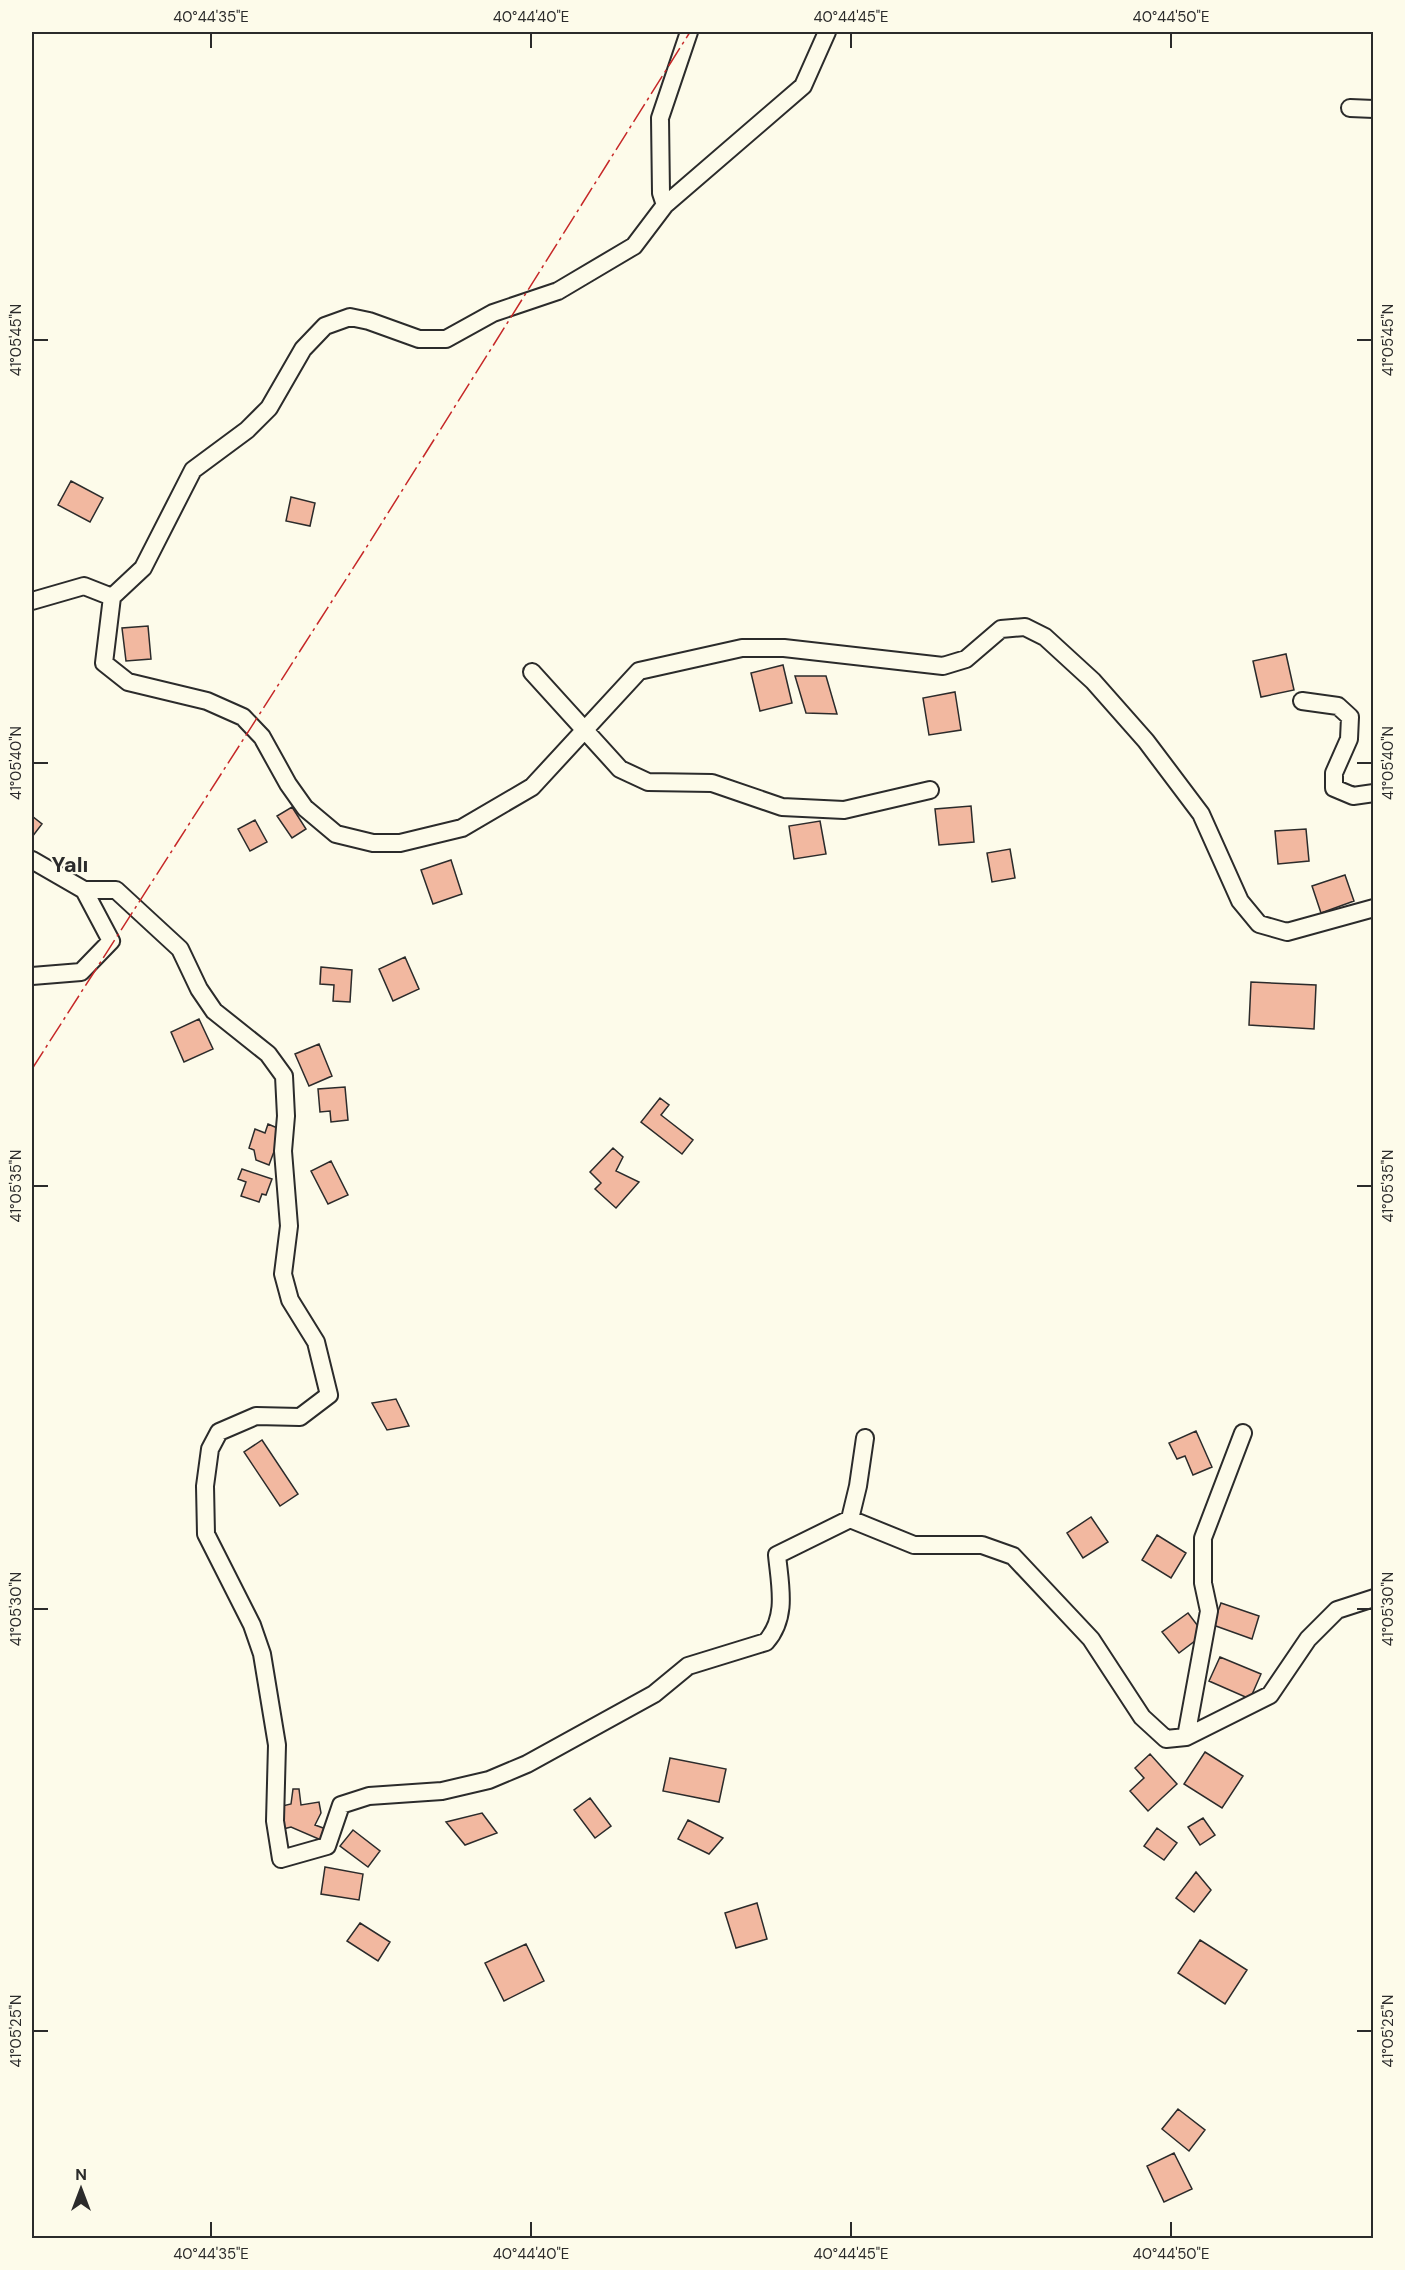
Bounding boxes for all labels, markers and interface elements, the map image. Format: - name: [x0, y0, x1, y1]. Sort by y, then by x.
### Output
- text: 40°44'35"E: [173, 7, 249, 27]
- text: 40°44'40"E: [493, 7, 569, 27]
- text: 40°44'45"E: [813, 7, 889, 27]
- text: 40°44'50"E: [1133, 7, 1209, 27]
- text: 41°05'45"N: [6, 304, 26, 376]
- text: 41°05'45"N: [1378, 304, 1398, 376]
- text: 41°05'40"N: [6, 726, 26, 800]
- text: 41°05'40"N: [1378, 726, 1398, 800]
- district label: Yalı: [52, 850, 88, 879]
- text: 41°05'35"N: [6, 1150, 26, 1222]
- text: 41°05'35"N: [1378, 1150, 1398, 1222]
- text: 41°05'30"N: [6, 1572, 26, 1646]
- text: 41°05'30"N: [1378, 1572, 1398, 1646]
- text: 41°05'25"N: [6, 1995, 26, 2067]
- text: 41°05'25"N: [1378, 1995, 1398, 2067]
- north arrow: [51, 2159, 111, 2219]
- text: N: [75, 2164, 87, 2185]
- text: 40°44'35"E: [173, 2244, 249, 2264]
- text: 40°44'40"E: [493, 2244, 569, 2264]
- text: 40°44'45"E: [813, 2244, 889, 2264]
- text: 40°44'50"E: [1133, 2244, 1209, 2264]

